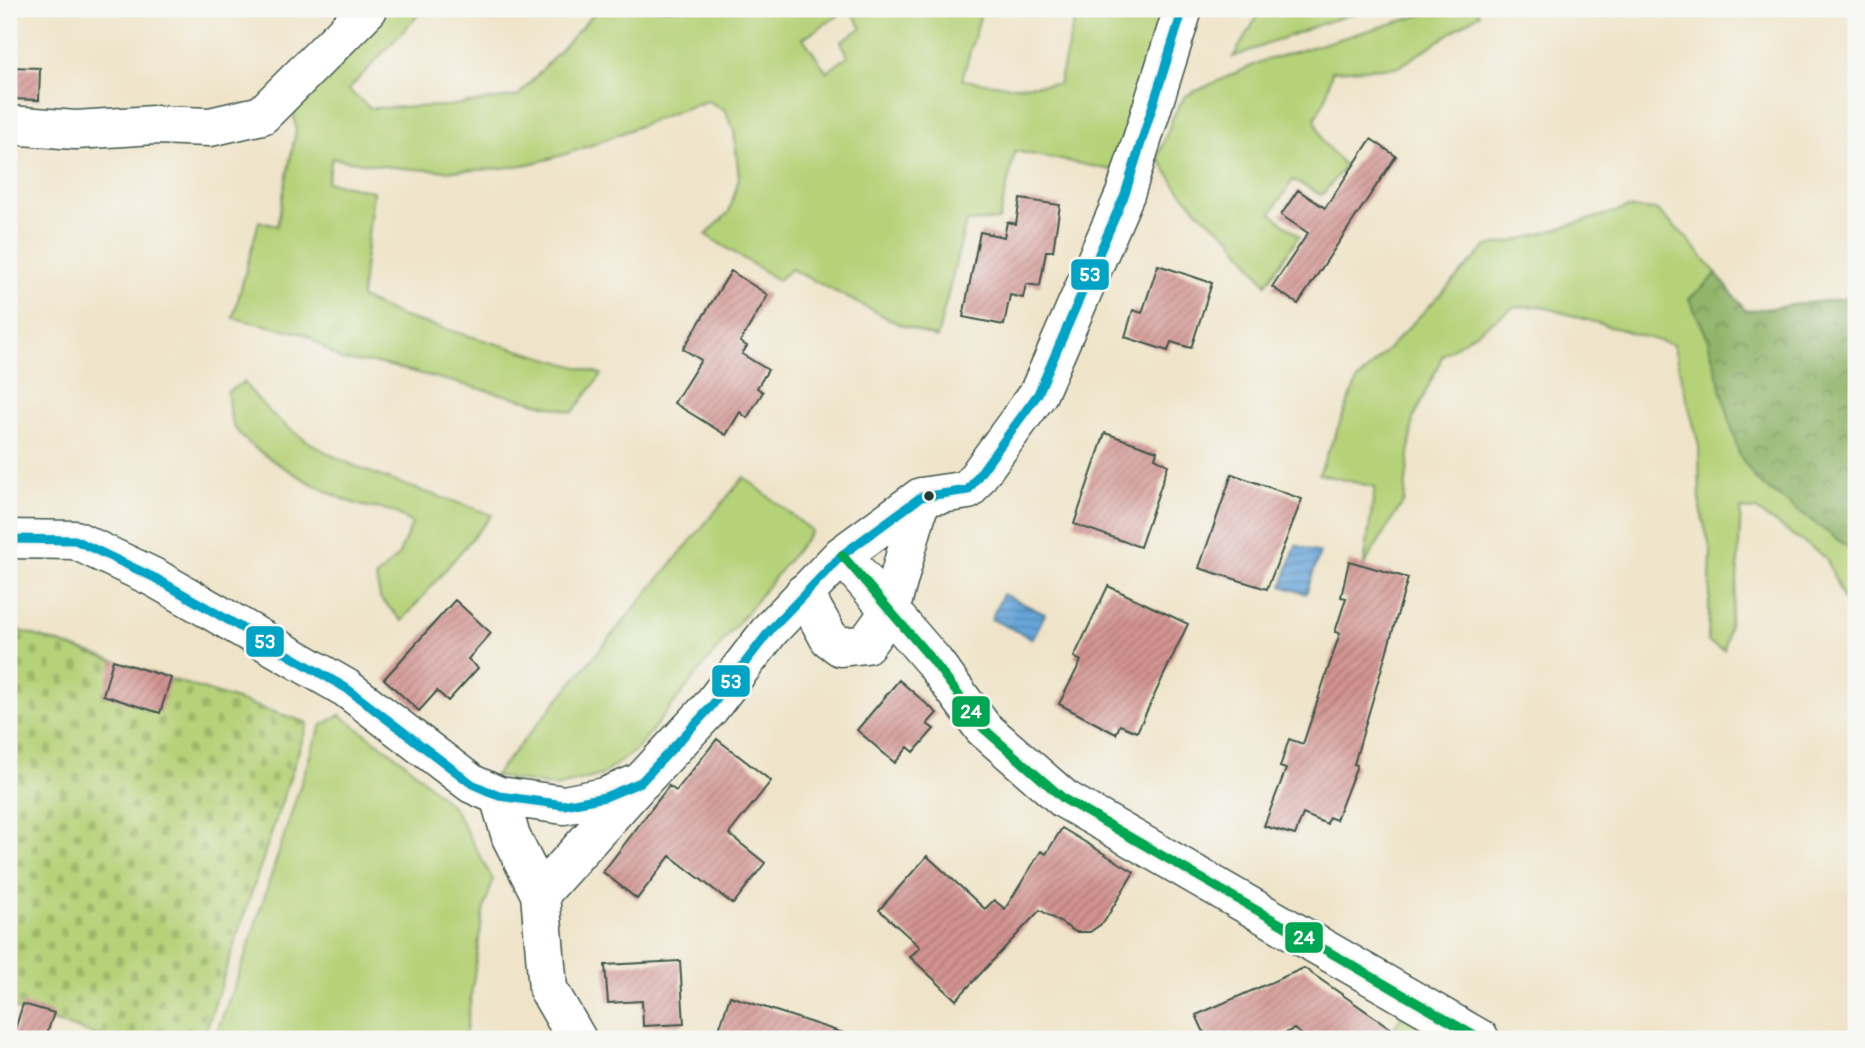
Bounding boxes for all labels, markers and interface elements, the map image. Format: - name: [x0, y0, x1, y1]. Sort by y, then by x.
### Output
- line badge: 53: [1070, 258, 1110, 291]
- text: 53: [1080, 263, 1100, 287]
- unlabelled marker: [922, 489, 936, 503]
- line badge: 53: [245, 625, 285, 658]
- text: 53: [255, 630, 275, 654]
- line badge: 53: [711, 664, 751, 698]
- text: 53: [721, 670, 741, 694]
- line badge: 24: [951, 695, 991, 728]
- text: 24: [960, 700, 982, 724]
- line badge: 24: [1284, 921, 1324, 954]
- text: 24: [1293, 926, 1315, 950]

